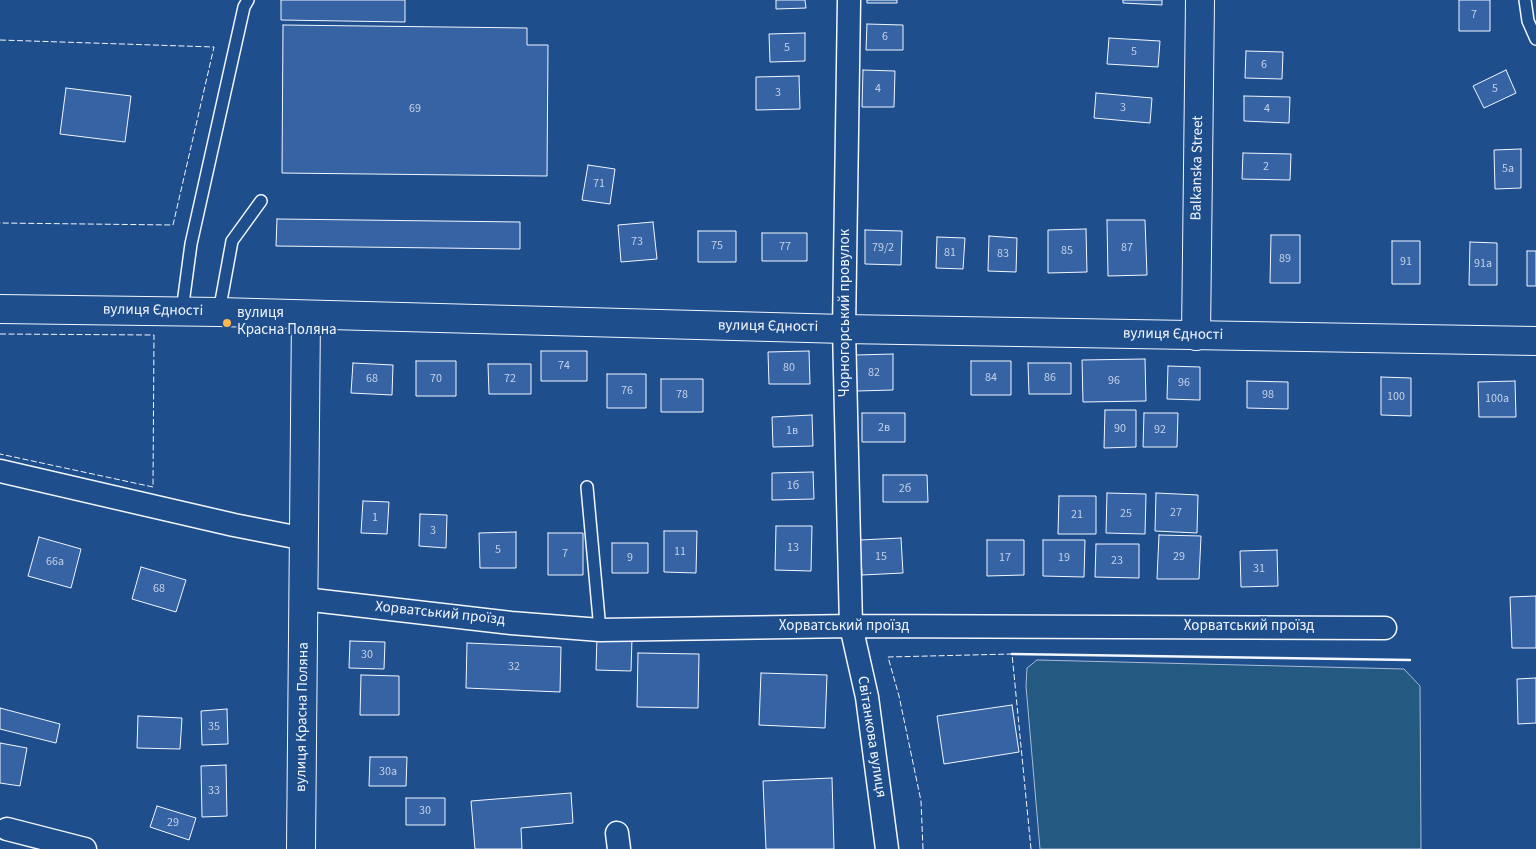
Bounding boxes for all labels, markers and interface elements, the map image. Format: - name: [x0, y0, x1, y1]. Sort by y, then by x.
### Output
- house number: 7: [1471, 8, 1477, 22]
- house number: 6: [882, 30, 888, 44]
- house number: 5: [784, 41, 790, 55]
- house number: 5: [1131, 45, 1137, 59]
- house number: 6: [1261, 58, 1267, 72]
- house number: 4: [875, 82, 881, 96]
- house number: 5: [1492, 82, 1498, 96]
- house number: 3: [775, 86, 781, 100]
- house number: 3: [1120, 101, 1126, 115]
- house number: 69: [409, 102, 421, 116]
- house number: 4: [1264, 102, 1270, 116]
- street label: Balkanska Street: [1188, 115, 1208, 221]
- house number: 2: [1263, 160, 1269, 174]
- house number: 5а: [1502, 162, 1514, 176]
- house number: 71: [593, 177, 605, 191]
- street label: Чорногорський провулок: [837, 229, 855, 397]
- house number: 73: [631, 235, 643, 249]
- house number: 75: [711, 239, 723, 253]
- house number: 77: [779, 240, 791, 254]
- house number: 79/2: [872, 241, 894, 255]
- house number: 87: [1121, 241, 1133, 255]
- house number: 85: [1061, 244, 1073, 258]
- house number: 81: [944, 246, 956, 260]
- house number: 83: [997, 247, 1009, 261]
- house number: 89: [1279, 252, 1291, 266]
- house number: 91: [1400, 255, 1412, 269]
- house number: 91а: [1474, 257, 1492, 271]
- street label: вулиця Єдності: [103, 301, 203, 321]
- place label: вулиця Красна Поляна: [237, 305, 337, 340]
- marker: вулиця Красна Поляна: [221, 317, 233, 329]
- street label: вулиця Єдності: [718, 317, 818, 337]
- street label: вулиця Єдності: [1123, 325, 1223, 345]
- house number: 74: [558, 359, 570, 373]
- house number: 80: [783, 361, 795, 375]
- house number: 82: [868, 366, 880, 380]
- house number: 84: [985, 371, 997, 385]
- house number: 86: [1044, 371, 1056, 385]
- house number: 68: [366, 372, 378, 386]
- house number: 70: [430, 372, 442, 386]
- house number: 72: [504, 372, 516, 386]
- house number: 96: [1108, 374, 1120, 388]
- house number: 96: [1178, 376, 1190, 390]
- house number: 76: [621, 384, 633, 398]
- house number: 78: [676, 388, 688, 402]
- house number: 98: [1262, 388, 1274, 402]
- house number: 100: [1387, 390, 1405, 404]
- house number: 100а: [1485, 392, 1509, 406]
- house number: 2в: [878, 421, 890, 435]
- house number: 90: [1114, 422, 1126, 436]
- house number: 92: [1154, 423, 1166, 437]
- house number: 1в: [786, 424, 798, 438]
- house number: 1б: [787, 479, 799, 493]
- house number: 2б: [899, 482, 911, 496]
- house number: 27: [1170, 506, 1182, 520]
- house number: 25: [1120, 507, 1132, 521]
- house number: 21: [1071, 508, 1083, 522]
- house number: 1: [372, 511, 378, 525]
- house number: 3: [430, 524, 436, 538]
- house number: 13: [787, 541, 799, 555]
- house number: 5: [495, 543, 501, 557]
- house number: 11: [674, 545, 686, 559]
- house number: 7: [562, 547, 568, 561]
- house number: 15: [875, 550, 887, 564]
- house number: 29: [1173, 550, 1185, 564]
- house number: 9: [627, 551, 633, 565]
- house number: 17: [999, 551, 1011, 565]
- house number: 19: [1058, 551, 1070, 565]
- house number: 23: [1111, 554, 1123, 568]
- house number: 66а: [46, 555, 64, 569]
- house number: 31: [1253, 562, 1265, 576]
- house number: 68: [153, 582, 165, 596]
- street label: Хорватський проїзд: [374, 598, 506, 630]
- street label: Хорватський проїзд: [779, 618, 909, 636]
- street label: Хорватський проїзд: [1184, 618, 1314, 636]
- street label: вулиця Красна Поляна: [293, 642, 313, 792]
- house number: 30: [361, 648, 373, 662]
- house number: 32: [508, 660, 520, 674]
- street label: Світанкова вулиця: [852, 675, 890, 799]
- house number: 35: [208, 720, 220, 734]
- house number: 30а: [379, 765, 397, 779]
- house number: 33: [208, 784, 220, 798]
- house number: 30: [419, 804, 431, 818]
- house number: 29: [167, 816, 179, 830]

